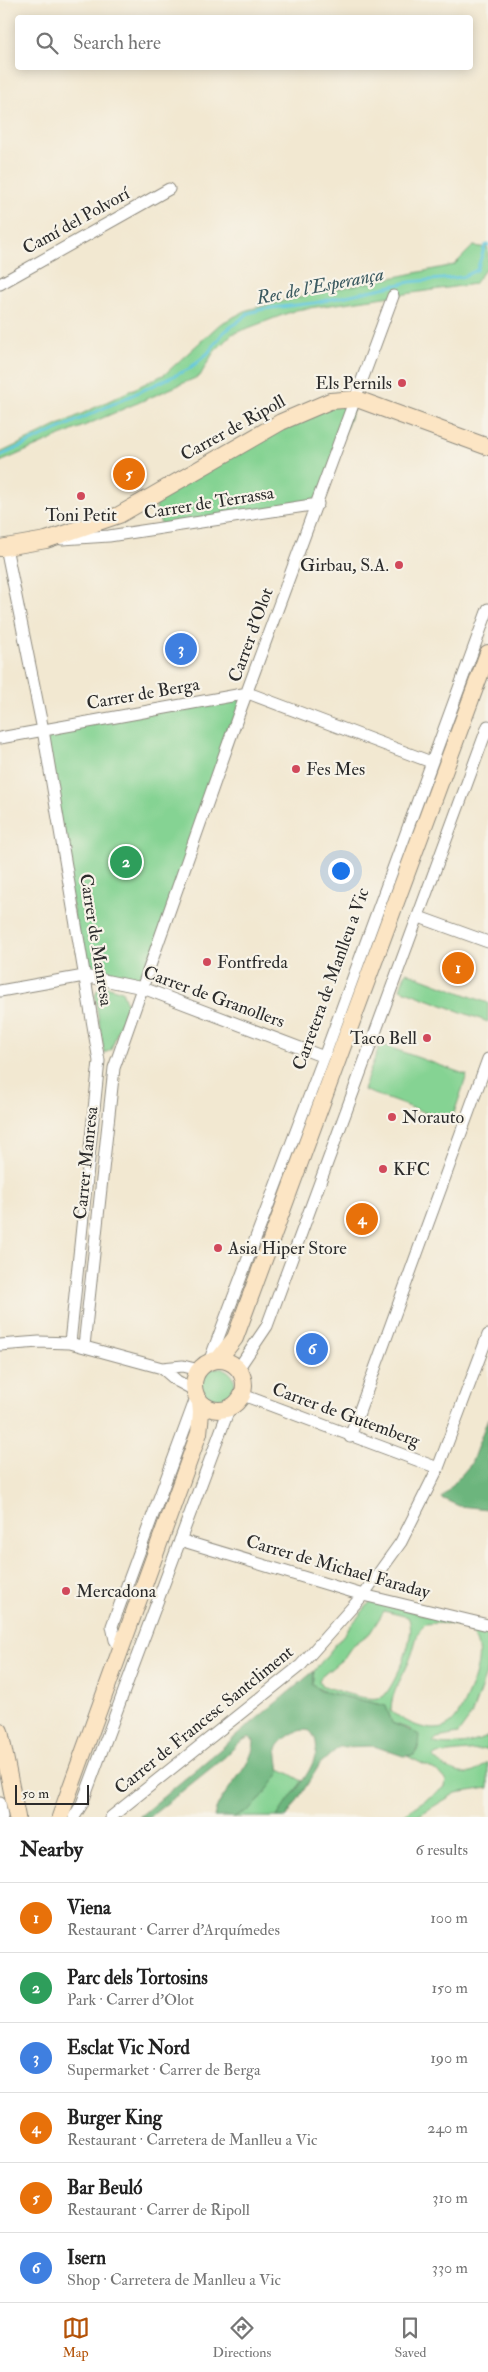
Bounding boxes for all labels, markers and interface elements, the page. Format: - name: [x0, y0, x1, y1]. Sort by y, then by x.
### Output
- search box: [15, 15, 473, 70]
- icon: search: [33, 29, 61, 57]
- text: Search here: [73, 31, 161, 55]
- street label: Camí del Polvorí: [18, 182, 135, 260]
- water label: Rec de l'Esperança: [253, 262, 386, 310]
- place label: Els Pernils: [315, 372, 392, 395]
- marker: Els Pernils: [396, 377, 408, 389]
- street label: Carrer de Ripoll: [176, 389, 290, 466]
- pin: 5: [113, 455, 145, 493]
- street label: Carrer de Terrassa: [142, 481, 276, 525]
- marker: Toni Petit: [75, 490, 87, 502]
- place label: Toni Petit: [45, 504, 117, 527]
- place label: Girbau, S.A.: [300, 554, 389, 577]
- marker: Girbau, S.A.: [393, 559, 405, 571]
- street label: Carrer d'Olot: [223, 584, 279, 685]
- pin: 3: [165, 630, 197, 668]
- street label: Carrer de Berga: [85, 673, 202, 715]
- place label: Fes Mes: [306, 758, 365, 781]
- marker: Fes Mes: [290, 763, 302, 775]
- pin: 2: [110, 843, 142, 881]
- your location: [328, 858, 354, 884]
- street label: Carrer de Manresa: [74, 872, 118, 1008]
- street label: Carretera de Manlleu a Vic: [287, 885, 375, 1073]
- pin: 1: [442, 949, 474, 987]
- place label: Fontfreda: [217, 951, 288, 974]
- marker: Fontfreda: [201, 956, 213, 968]
- street label: Carrer de Granollers: [140, 961, 288, 1033]
- place label: Taco Bell: [350, 1027, 417, 1050]
- marker: Taco Bell: [421, 1032, 433, 1044]
- street label: Carrer Manresa: [69, 1105, 103, 1221]
- place label: Norauto: [402, 1106, 464, 1129]
- marker: Norauto: [386, 1111, 398, 1123]
- place label: KFC: [393, 1158, 430, 1181]
- marker: KFC: [377, 1163, 389, 1175]
- pin: 4: [346, 1200, 378, 1238]
- place label: Asia Hiper Store: [227, 1237, 347, 1260]
- marker: Asia Hiper Store: [212, 1242, 224, 1254]
- pin: 6: [296, 1330, 328, 1368]
- street label: Carrer de Gutemberg: [269, 1378, 424, 1453]
- street label: Carrer de Michael Faraday: [243, 1530, 434, 1605]
- place label: Mercadona: [76, 1580, 157, 1603]
- marker: Mercadona: [60, 1585, 72, 1597]
- street label: Carrer de Francesc Santcliment: [110, 1641, 298, 1799]
- scale bar: [15, 1782, 89, 1805]
- text: 50 m: [22, 1785, 49, 1802]
- text: Nearby: [20, 1836, 83, 1863]
- text: 6 results: [416, 1840, 468, 1860]
- text: Viena: [67, 1896, 111, 1920]
- text: 1: [33, 1908, 39, 1928]
- text: 100 m: [430, 1908, 468, 1928]
- text: Restaurant · Carrer d'Arquímedes: [67, 1920, 280, 1940]
- text: Parc dels Tortosins: [67, 1966, 208, 1990]
- text: 2: [32, 1978, 40, 1998]
- text: 150 m: [431, 1978, 468, 1998]
- text: Park · Carrer d'Olot: [67, 1990, 194, 2010]
- text: Esclat Vic Nord: [67, 2036, 190, 2060]
- text: 3: [33, 2048, 39, 2068]
- text: 190 m: [430, 2048, 468, 2068]
- text: Supermarket · Carrer de Berga: [67, 2060, 260, 2080]
- text: Burger King: [67, 2106, 162, 2130]
- text: 4: [32, 2118, 40, 2138]
- text: 240 m: [427, 2118, 468, 2138]
- text: Restaurant · Carretera de Manlleu a Vic: [67, 2130, 317, 2150]
- text: Bar Beuló: [67, 2176, 143, 2200]
- text: 5: [32, 2188, 40, 2208]
- text: 310 m: [432, 2188, 468, 2208]
- text: Restaurant · Carrer de Ripoll: [67, 2200, 250, 2220]
- text: Isern: [67, 2246, 106, 2270]
- text: 6: [32, 2258, 40, 2278]
- text: 330 m: [432, 2258, 468, 2278]
- text: Shop · Carretera de Manlleu a Vic: [67, 2270, 281, 2290]
- tab: Map: [62, 2314, 90, 2361]
- tab: Directions: [213, 2314, 271, 2361]
- tab: Saved: [394, 2314, 426, 2361]

